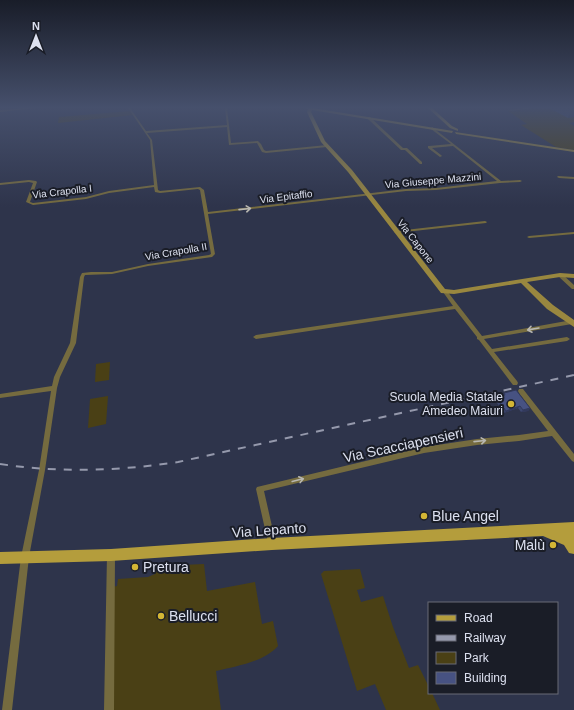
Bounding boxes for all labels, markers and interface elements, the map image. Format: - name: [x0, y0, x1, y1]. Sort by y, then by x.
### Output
- north arrow: [16, 16, 56, 56]
- text: N: [32, 20, 40, 32]
- street label: Via Giuseppe Mazzini: [384, 171, 482, 190]
- street label: Via Crapolla I: [32, 182, 92, 201]
- street label: Via Epitaffio: [259, 188, 313, 205]
- one-way arrow: [238, 205, 251, 213]
- street label: Via Capone: [395, 217, 436, 266]
- street label: Via Crapolla II: [144, 241, 208, 262]
- one-way arrow: [527, 325, 540, 333]
- place label: Scuola Media Statale Amedeo Maiuri: [390, 390, 503, 418]
- marker: Scuola Media Statale Amedeo Maiuri: [506, 399, 516, 409]
- street label: Via Scacciapensieri: [342, 425, 464, 465]
- one-way arrow: [473, 438, 486, 445]
- one-way arrow: [291, 476, 304, 483]
- place label: Blue Angel: [432, 508, 499, 524]
- marker: Blue Angel: [419, 511, 429, 521]
- street label: Via Lepanto: [231, 519, 307, 541]
- place label: Malù: [515, 537, 545, 553]
- marker: Malù: [548, 540, 558, 550]
- place label: Pretura: [143, 559, 189, 575]
- marker: Pretura: [130, 562, 140, 572]
- legend: [428, 602, 558, 694]
- place label: Bellucci: [169, 608, 217, 624]
- marker: Bellucci: [156, 611, 166, 621]
- text: Road: [464, 611, 493, 625]
- text: Railway: [464, 631, 506, 645]
- text: Park: [464, 651, 490, 665]
- text: Building: [464, 671, 507, 685]

